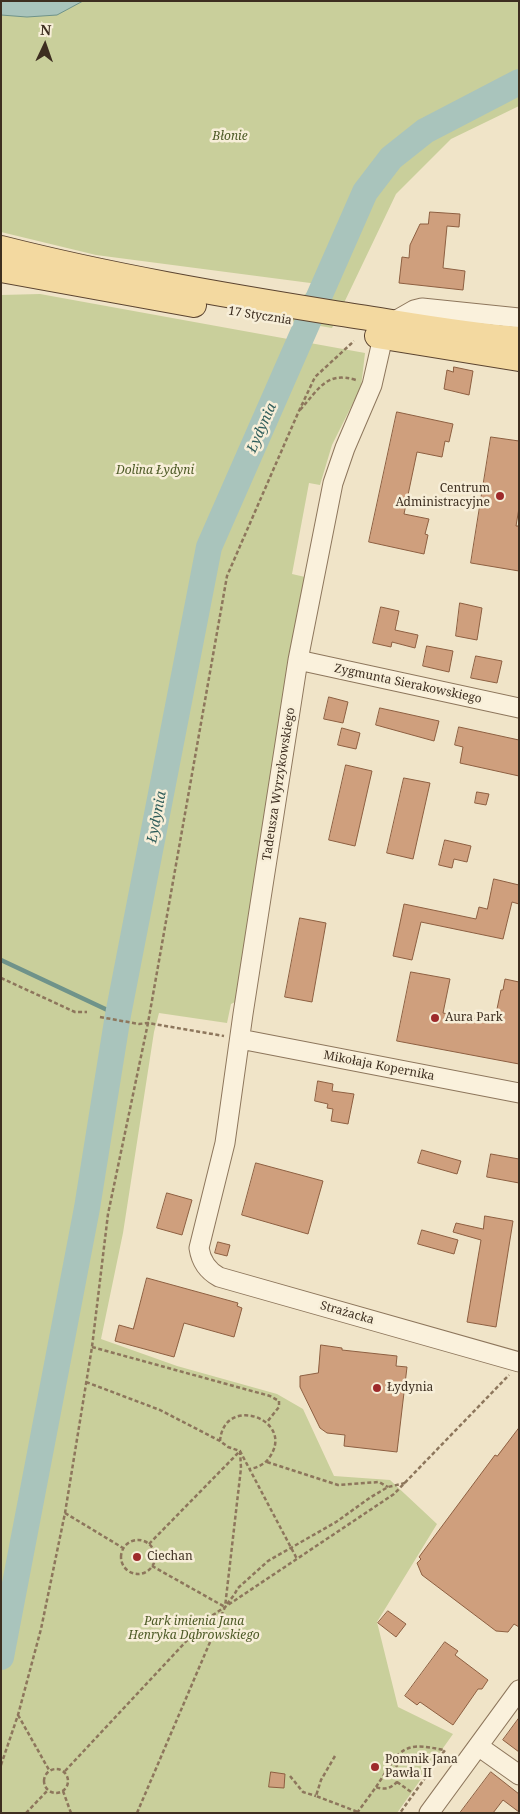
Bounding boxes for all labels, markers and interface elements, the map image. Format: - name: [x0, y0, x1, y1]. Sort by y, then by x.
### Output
- north arrow: [20, 20, 70, 70]
- text: N: [40, 20, 52, 39]
- park label: Błonie: [212, 130, 248, 144]
- street label: 17 Stycznia: [227, 304, 293, 328]
- water label: Łydynia: [244, 401, 280, 455]
- park label: Dolina Łydyni: [116, 464, 194, 478]
- place label: Centrum Administracyjne: [395, 482, 490, 510]
- marker: Centrum Administracyjne: [494, 490, 506, 502]
- street label: Zygmunta Sierakowskiego: [333, 661, 483, 707]
- street label: Tadeusza Wyrzykowskiego: [260, 707, 298, 861]
- water label: Łydynia: [144, 790, 170, 844]
- place label: Aura Park: [445, 1011, 503, 1025]
- marker: Aura Park: [429, 1012, 441, 1024]
- street label: Mikołaja Kopernika: [322, 1048, 436, 1084]
- street label: Strażacka: [318, 1298, 376, 1328]
- place label: Łydynia: [387, 1381, 433, 1395]
- marker: Łydynia: [371, 1382, 383, 1394]
- place label: Ciechan: [147, 1550, 193, 1564]
- marker: Ciechan: [131, 1551, 143, 1563]
- park label: Park imienia Jana Henryka Dąbrowskiego: [128, 1615, 260, 1643]
- place label: Pomnik Jana Pawła II: [385, 1753, 458, 1781]
- marker: Pomnik Jana Pawła II: [369, 1761, 381, 1773]

